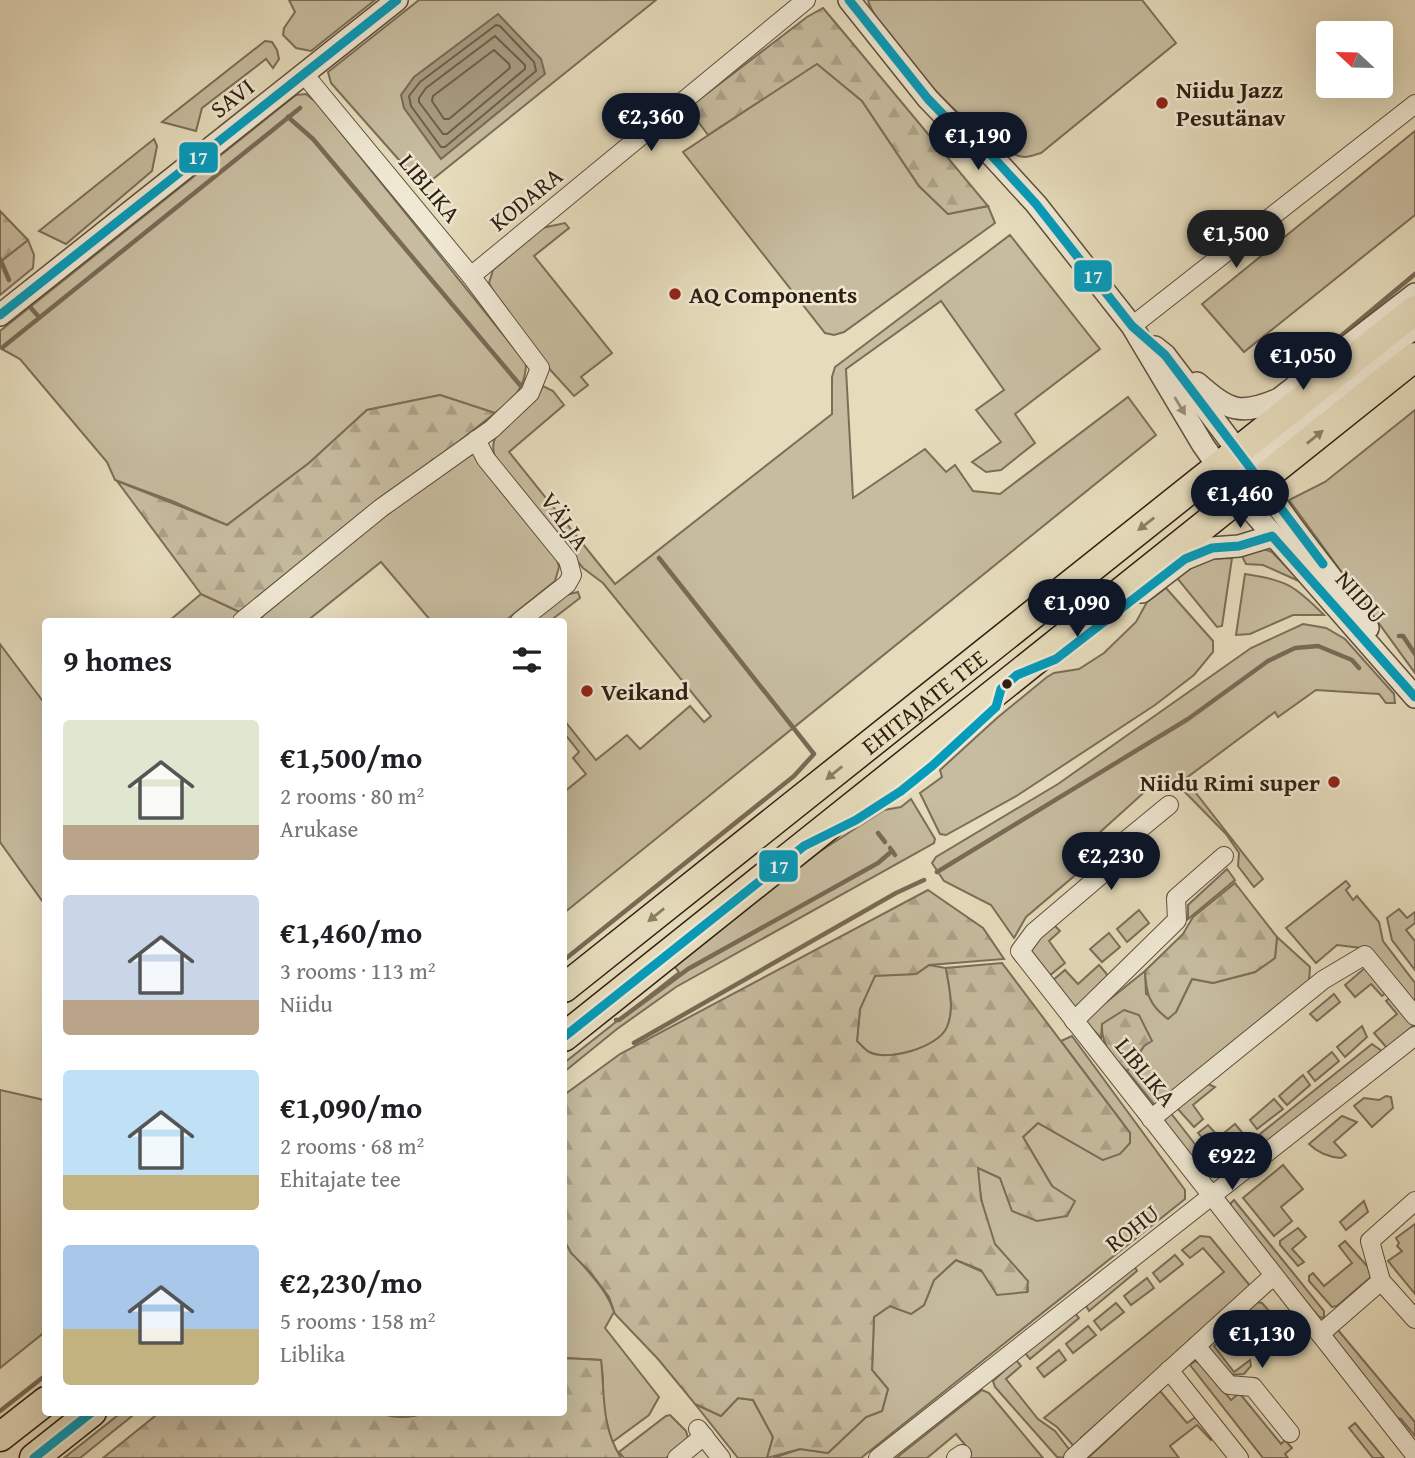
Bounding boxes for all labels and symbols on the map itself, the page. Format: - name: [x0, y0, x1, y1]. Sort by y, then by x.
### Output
- north arrow: [1316, 21, 1393, 98]
- street label: SAVI: [203, 70, 261, 126]
- place label: Niidu Jazz Pesutänav: [1176, 72, 1286, 135]
- pin: €2,360: [594, 94, 708, 153]
- marker: Niidu Jazz Pesutänav: [1154, 95, 1170, 111]
- pin: €1,190: [921, 113, 1035, 172]
- line badge: 17: [178, 141, 219, 174]
- text: 17: [188, 143, 208, 171]
- street label: LIBLIKA: [391, 146, 470, 230]
- street label: KODARA: [482, 158, 570, 239]
- pin: €1,500: [1179, 210, 1293, 270]
- line badge: 17: [1073, 259, 1113, 293]
- text: 17: [1083, 262, 1103, 290]
- place label: AQ Components: [689, 277, 857, 312]
- marker: AQ Components: [667, 286, 683, 302]
- pin: €1,050: [1246, 332, 1360, 392]
- one-way arrow: [1174, 396, 1186, 416]
- one-way arrow: [1306, 430, 1323, 445]
- pin: €1,460: [1183, 470, 1297, 530]
- street label: VÄLJA: [532, 485, 598, 558]
- one-way arrow: [1138, 517, 1156, 532]
- street label: NIIDU: [1328, 563, 1394, 631]
- pin: €1,090: [1020, 580, 1134, 639]
- street label: EHITAJATE TEE: [854, 640, 994, 762]
- place label: Veikand: [601, 674, 689, 709]
- unlabelled marker: [1000, 677, 1014, 691]
- marker: Veikand: [579, 683, 595, 699]
- one-way arrow: [825, 765, 843, 780]
- place label: Niidu Rimi super: [1140, 765, 1320, 800]
- marker: Niidu Rimi super: [1326, 774, 1342, 790]
- pin: €2,230: [1054, 832, 1168, 892]
- line badge: 17: [758, 849, 799, 883]
- text: 17: [769, 852, 789, 880]
- one-way arrow: [647, 907, 665, 921]
- street label: LIBLIKA: [1107, 1030, 1185, 1115]
- pin: €922: [1191, 1132, 1273, 1192]
- street label: ROHU: [1098, 1196, 1167, 1260]
- pin: €1,130: [1205, 1310, 1319, 1370]

